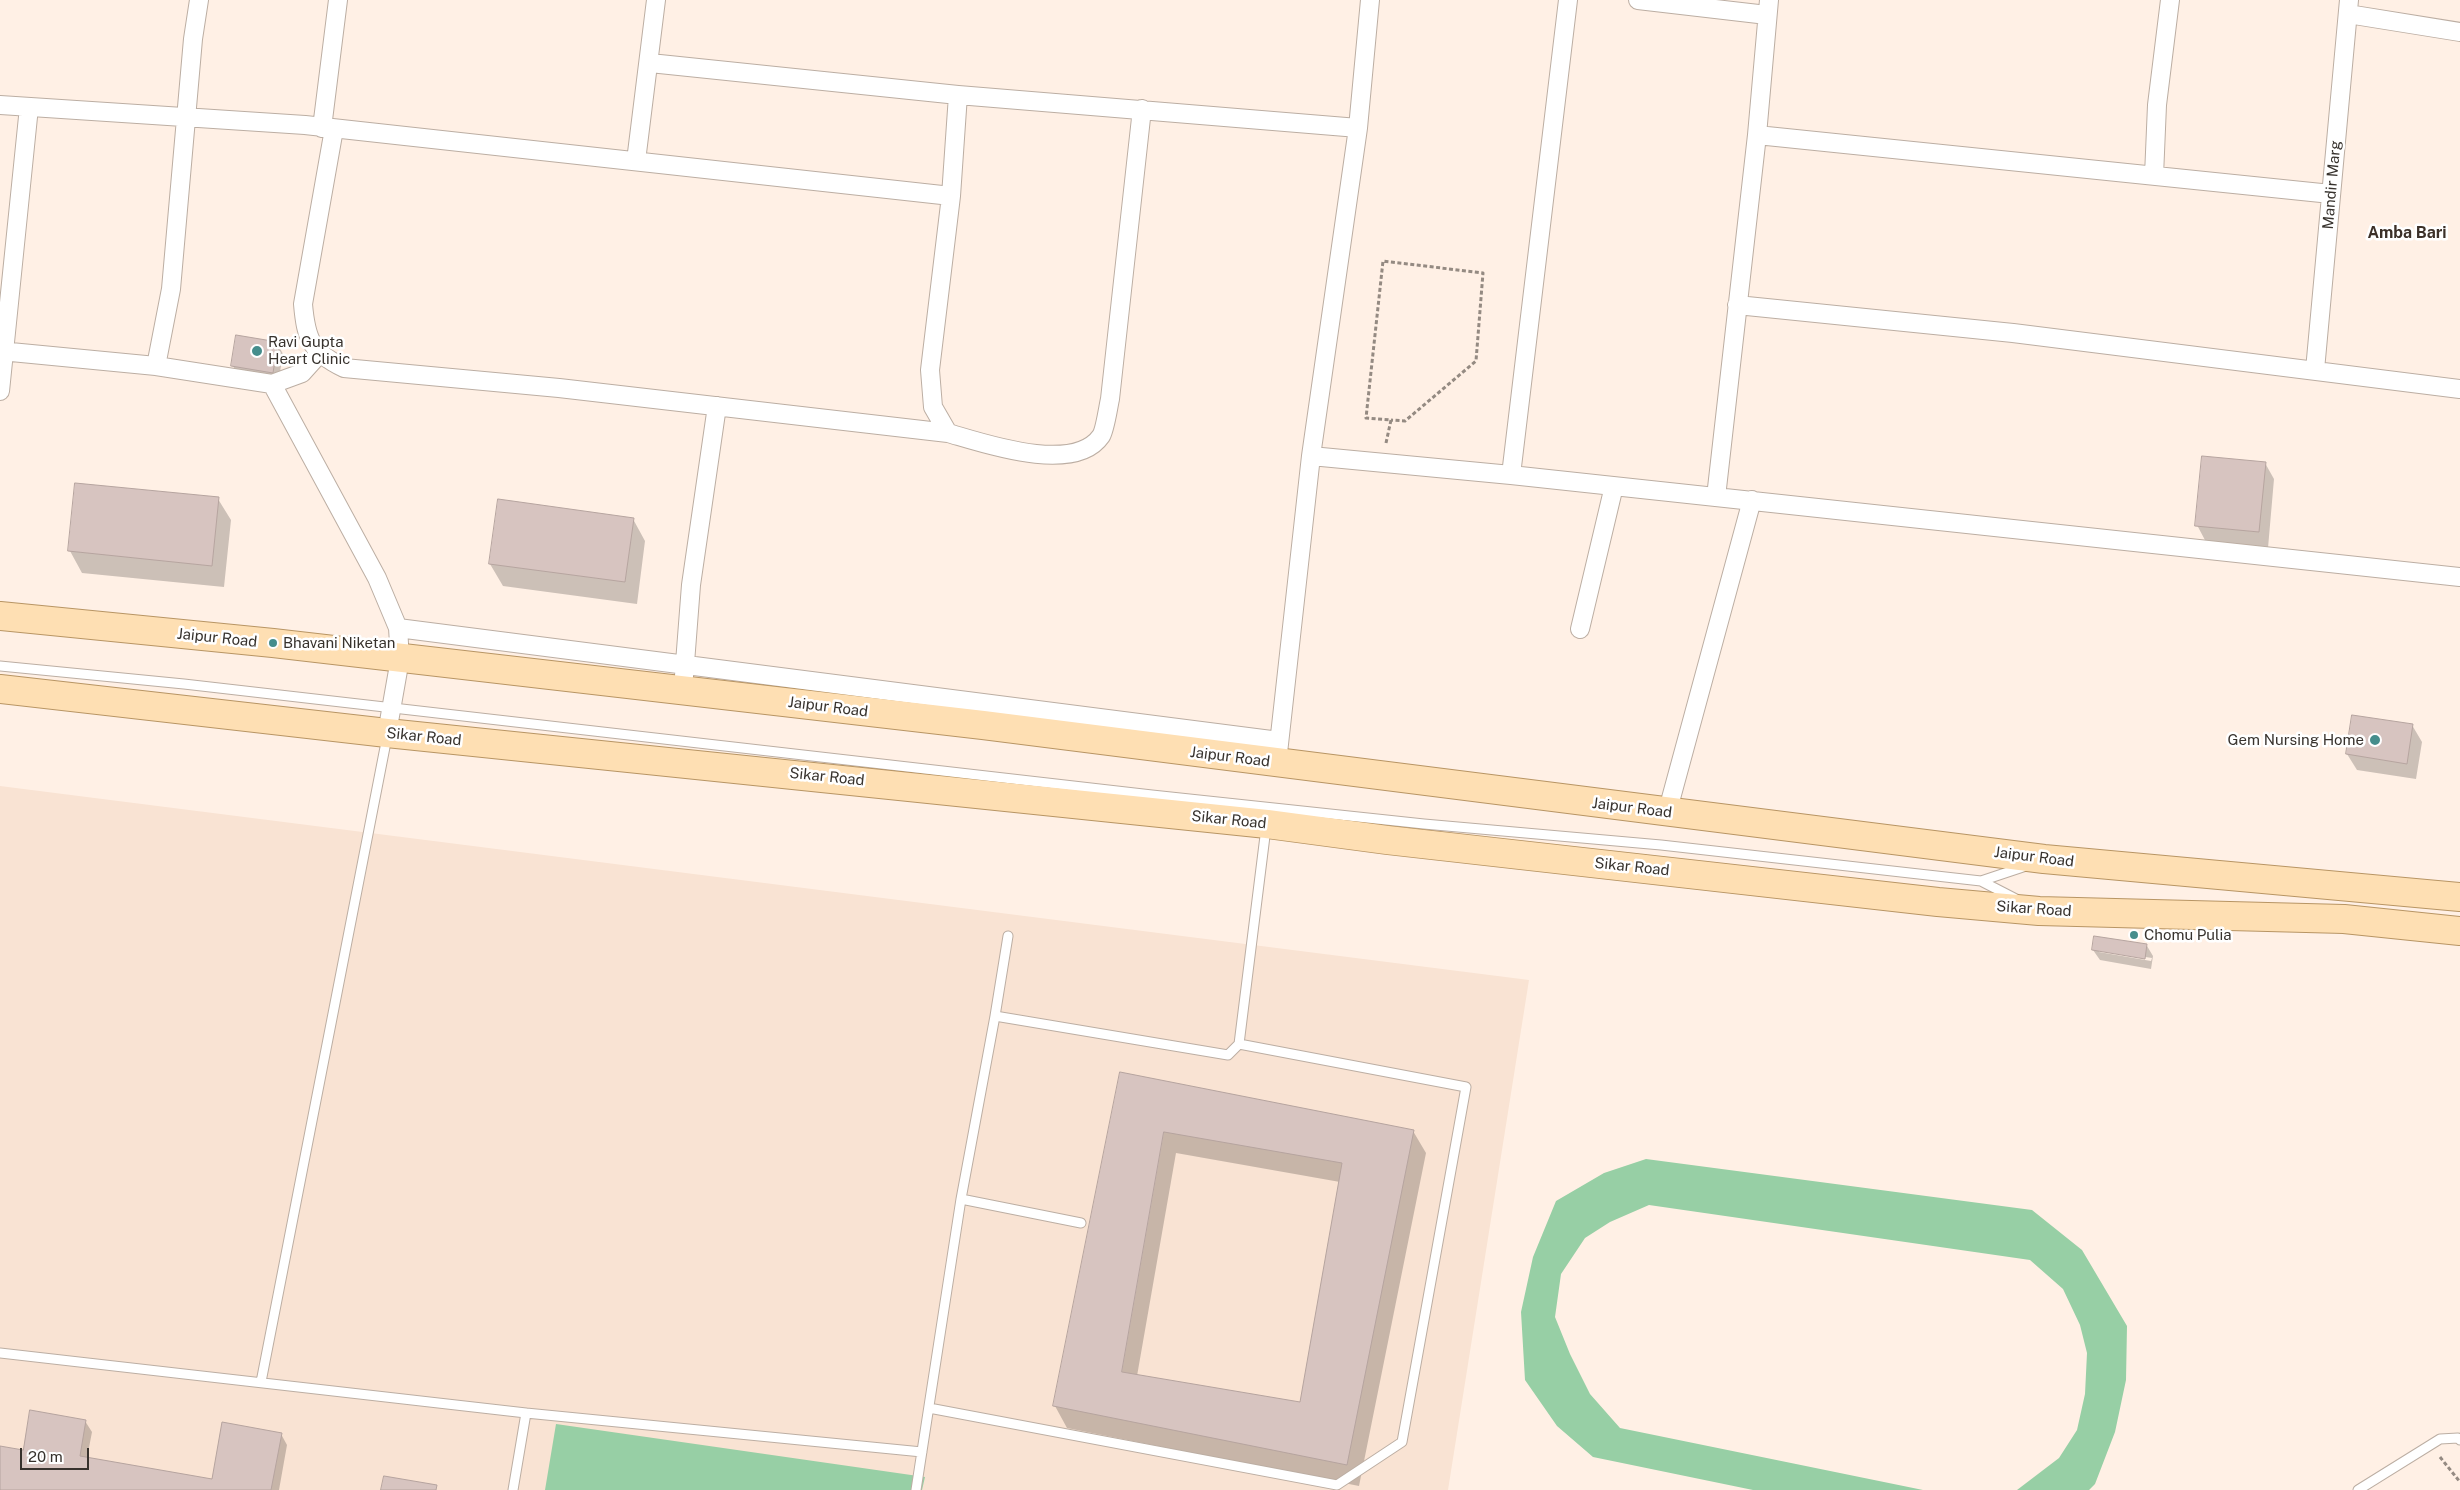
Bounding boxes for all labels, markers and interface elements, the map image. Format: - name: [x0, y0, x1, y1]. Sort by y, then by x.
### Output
- street label: Mandir Marg: [2319, 140, 2345, 230]
- district label: Amba Bari: [2367, 223, 2447, 243]
- place label: Ravi Gupta Heart Clinic: [268, 333, 350, 368]
- marker: Ravi Gupta Heart Clinic: [250, 344, 264, 358]
- street label: Jaipur Road: [176, 625, 258, 651]
- place label: Bhavani Niketan: [283, 634, 395, 652]
- marker: Bhavani Niketan: [267, 637, 279, 649]
- street label: Jaipur Road: [787, 693, 869, 721]
- street label: Sikar Road: [386, 724, 462, 750]
- place label: Gem Nursing Home: [2228, 731, 2364, 749]
- marker: Gem Nursing Home: [2368, 733, 2382, 747]
- street label: Jaipur Road: [1189, 743, 1271, 771]
- street label: Sikar Road: [789, 764, 865, 790]
- street label: Jaipur Road: [1591, 794, 1673, 822]
- street label: Sikar Road: [1191, 807, 1267, 833]
- street label: Jaipur Road: [1993, 843, 2075, 871]
- street label: Sikar Road: [1594, 854, 1670, 880]
- street label: Sikar Road: [1996, 897, 2072, 921]
- place label: Chomu Pulia: [2144, 926, 2232, 944]
- marker: Chomu Pulia: [2128, 929, 2140, 941]
- scale bar: [22, 1438, 91, 1470]
- text: 20 m: [28, 1448, 63, 1465]

